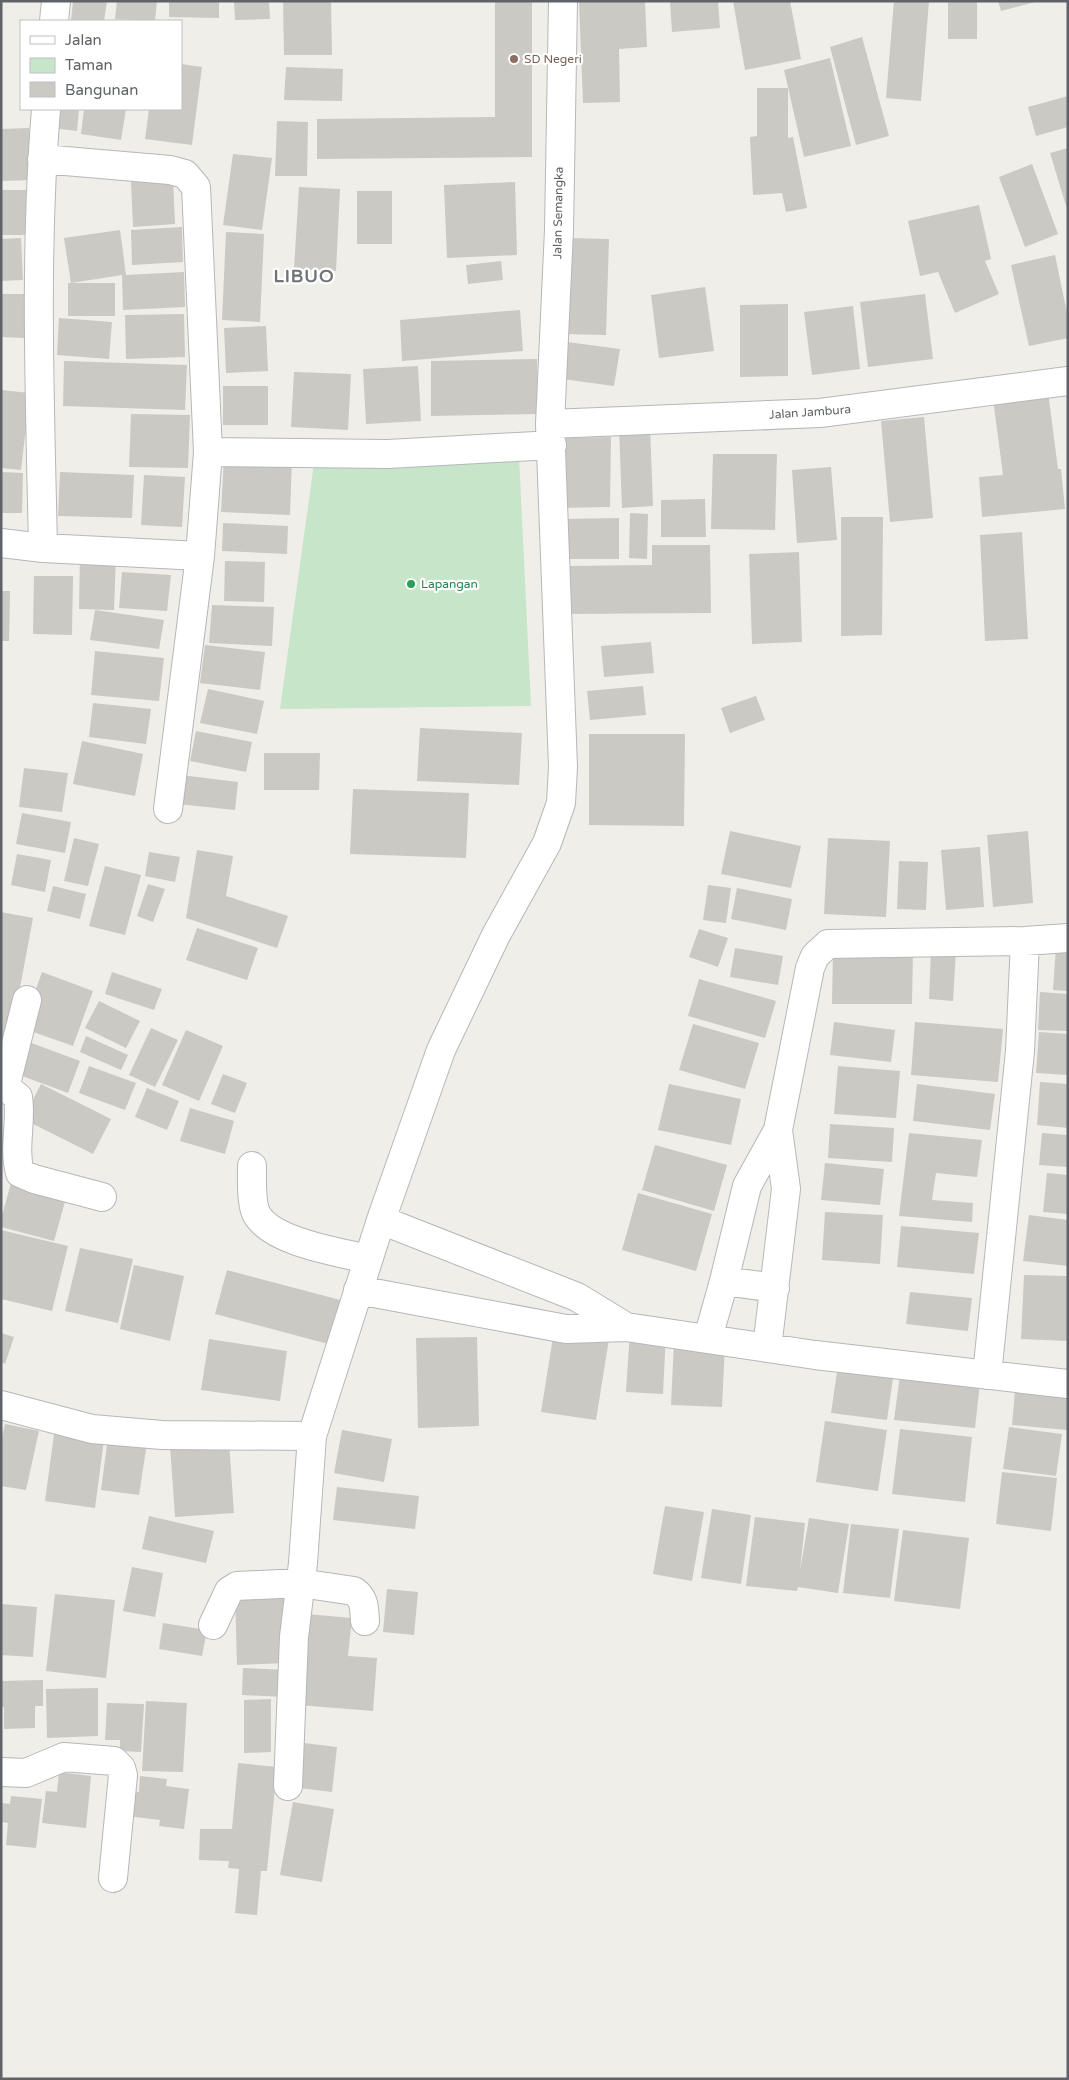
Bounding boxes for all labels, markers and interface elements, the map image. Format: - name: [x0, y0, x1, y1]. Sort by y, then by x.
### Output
- legend: [20, 20, 182, 110]
- text: Jalan: [65, 31, 102, 49]
- place label: SD Negeri: [524, 52, 582, 66]
- marker: SD Negeri: [508, 53, 520, 65]
- text: Taman: [65, 56, 113, 74]
- text: Bangunan: [65, 81, 138, 99]
- street label: Jalan Semangka: [550, 167, 566, 259]
- district label: LIBUO: [273, 265, 335, 287]
- street label: Jalan Jambura: [769, 402, 851, 422]
- place label: Lapangan: [421, 577, 478, 591]
- marker: Lapangan: [405, 578, 417, 590]

